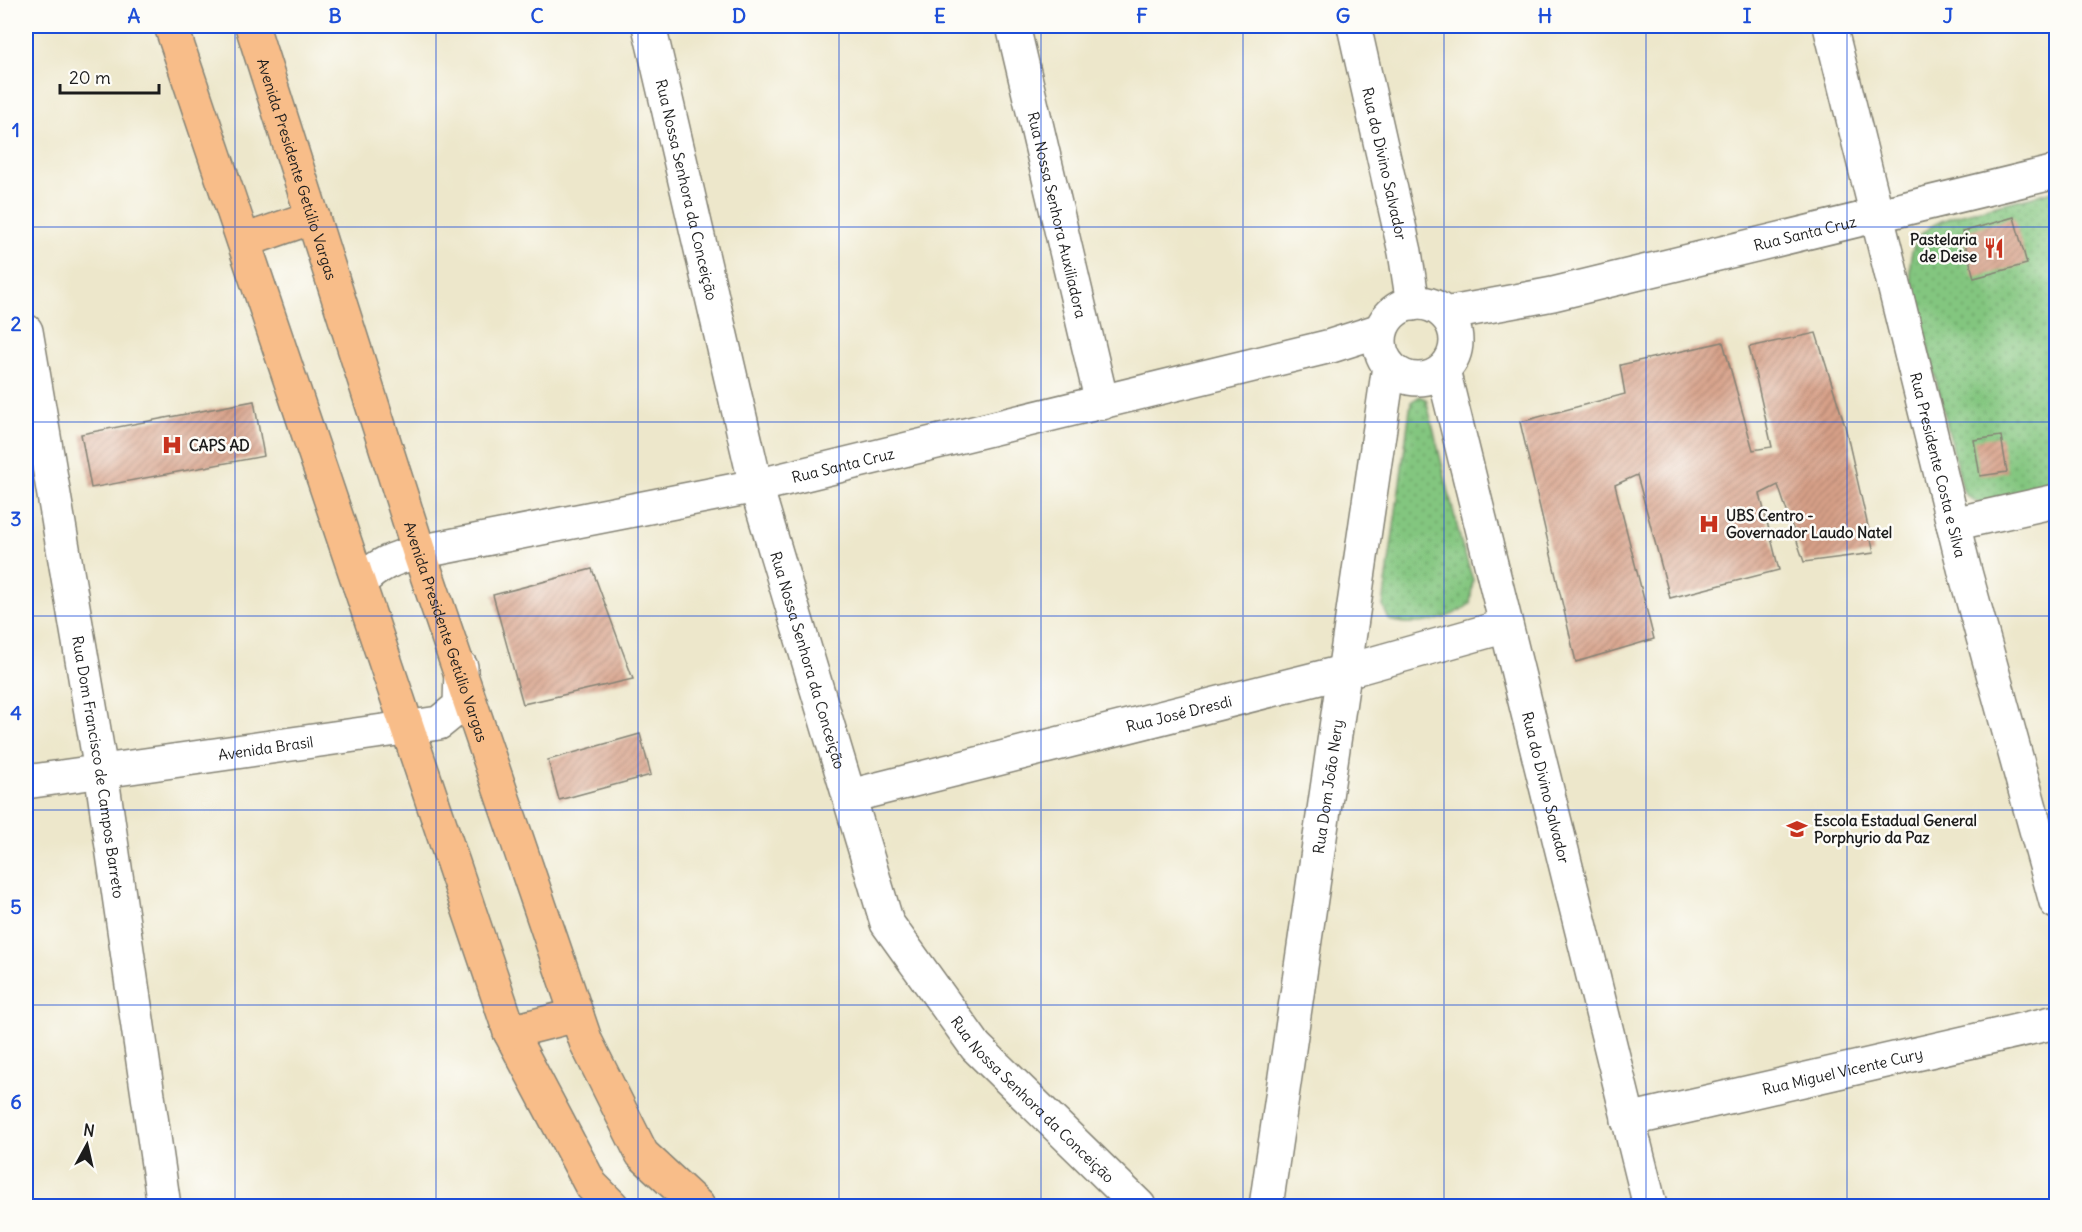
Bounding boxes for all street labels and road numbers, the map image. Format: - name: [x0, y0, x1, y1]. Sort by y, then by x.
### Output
- street label: Avenida Presidente Getúlio Vargas: [253, 56, 342, 282]
- street label: Rua Nossa Senhora da Conceição: [652, 77, 722, 302]
- street label: Rua do Divino Salvador: [1359, 85, 1411, 242]
- street label: Rua Nossa Senhora Auxiliadora: [1024, 110, 1091, 320]
- street label: Rua Santa Cruz: [1752, 211, 1858, 255]
- street label: Rua Presidente Costa e Silva: [1906, 370, 1971, 560]
- street label: Rua Santa Cruz: [790, 443, 896, 487]
- street label: Avenida Presidente Getúlio Vargas: [400, 519, 493, 744]
- street label: Rua Nossa Senhora da Conceição: [767, 549, 850, 771]
- street label: Rua Dom Francisco de Campos Barreto: [69, 634, 129, 900]
- street label: Rua José Dresdi: [1124, 691, 1234, 736]
- street label: Rua do Divino Salvador: [1518, 709, 1574, 865]
- street label: Rua Dom João Nery: [1308, 718, 1347, 855]
- street label: Avenida Brasil: [217, 732, 314, 764]
- street label: Rua Nossa Senhora da Conceição: [947, 1012, 1119, 1186]
- street label: Rua Miguel Vicente Cury: [1760, 1043, 1925, 1098]

